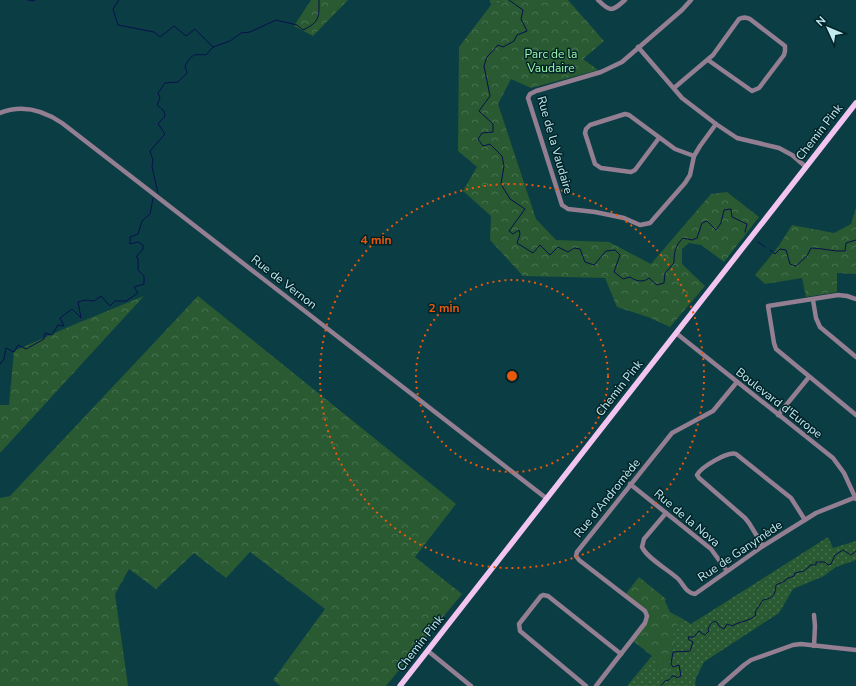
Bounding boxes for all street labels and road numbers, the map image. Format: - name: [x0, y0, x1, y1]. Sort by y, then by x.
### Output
- street label: Rue de la Vaudaire: [533, 94, 577, 196]
- street label: Chemin Pink: [792, 100, 847, 163]
- street label: Rue de Vernon: [248, 251, 320, 313]
- street label: Chemin Pink: [592, 356, 647, 419]
- street label: Boulevard d'Europe: [732, 364, 826, 442]
- street label: Rue d'Andromède: [570, 455, 644, 541]
- street label: Rue de la Nova: [651, 486, 723, 550]
- street label: Rue de Ganymède: [695, 517, 785, 585]
- street label: Chemin Pink: [393, 611, 448, 674]

